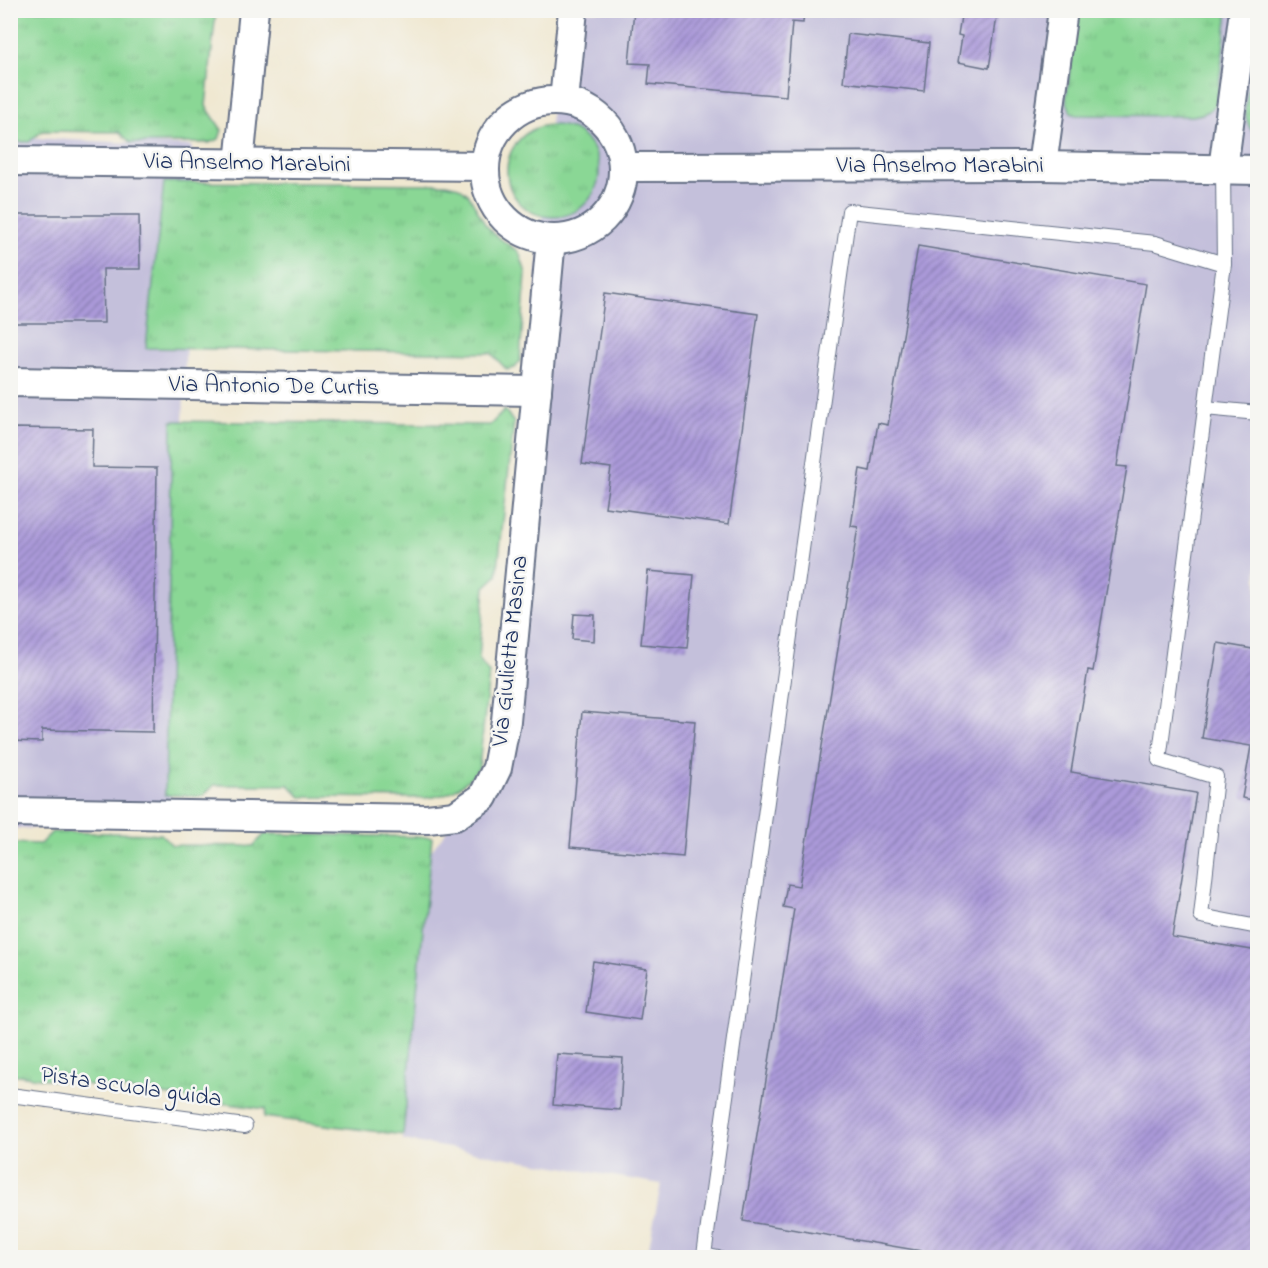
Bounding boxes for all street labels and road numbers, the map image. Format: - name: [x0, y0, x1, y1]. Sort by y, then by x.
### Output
- street label: Via Anselmo Marabini: [142, 145, 351, 183]
- street label: Via Anselmo Marabini: [835, 149, 1044, 184]
- street label: Via Antonio De Curtis: [167, 368, 380, 406]
- street label: Via Giulietta Masina: [483, 554, 538, 749]
- street label: Pista scuola guida: [38, 1058, 224, 1118]

